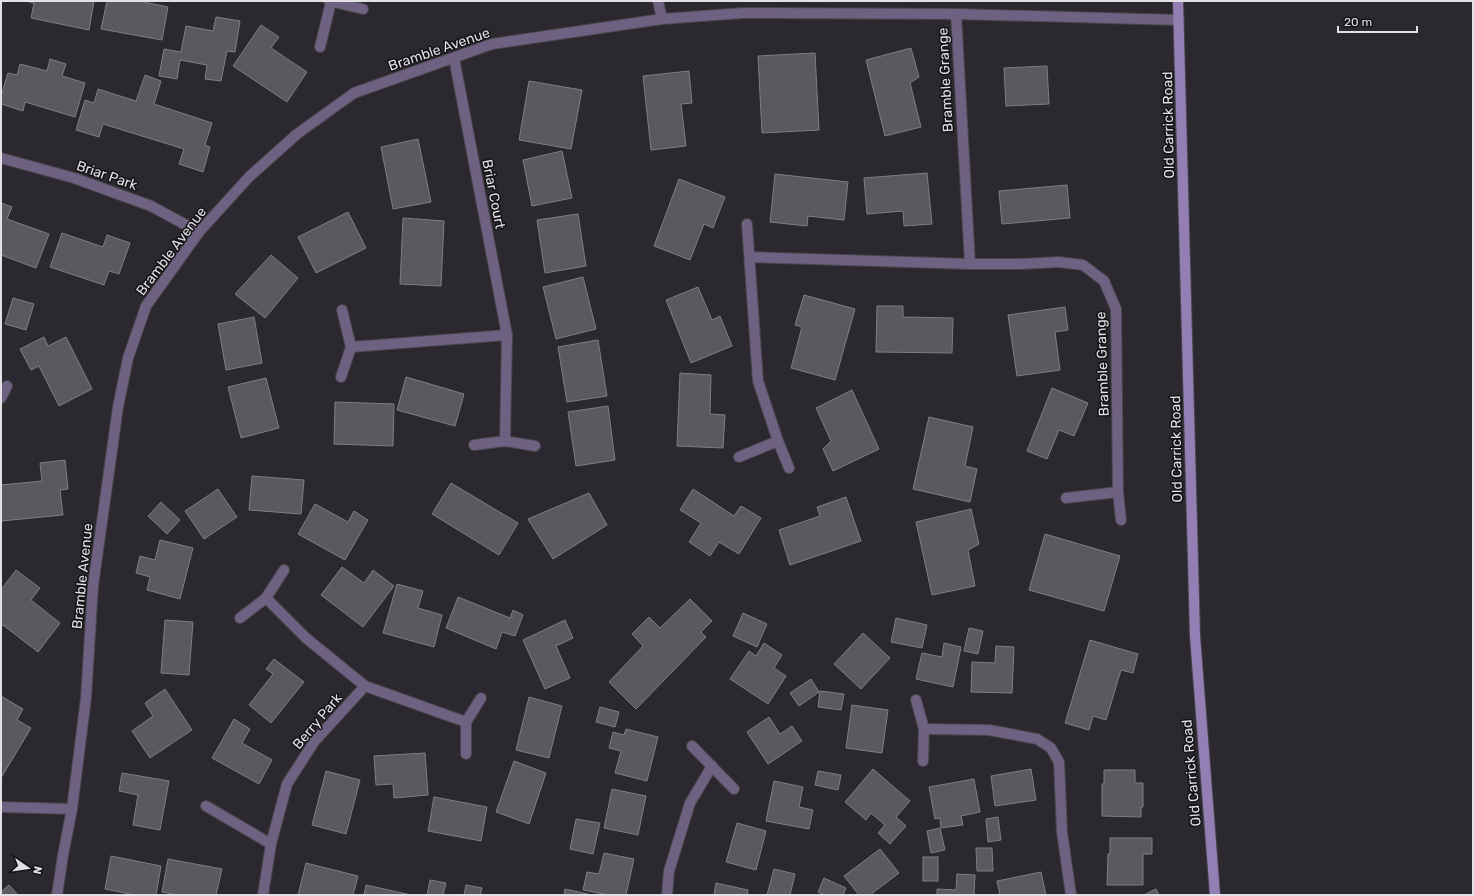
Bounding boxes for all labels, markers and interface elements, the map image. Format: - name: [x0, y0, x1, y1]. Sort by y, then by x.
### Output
- scale bar: [1338, 8, 1417, 34]
- text: 20 m: [1344, 15, 1372, 29]
- street label: Bramble Avenue: [386, 24, 492, 75]
- street label: Bramble Grange: [934, 27, 957, 133]
- street label: Old Carrick Road: [1159, 71, 1178, 179]
- street label: Briar Park: [74, 157, 140, 194]
- street label: Briar Court: [478, 158, 509, 231]
- street label: Bramble Avenue: [133, 204, 210, 299]
- street label: Bramble Grange: [1092, 311, 1113, 417]
- street label: Old Carrick Road: [1167, 395, 1186, 503]
- street label: Bramble Avenue: [68, 522, 97, 630]
- street label: Berry Park: [289, 689, 346, 753]
- street label: Old Carrick Road: [1178, 719, 1205, 827]
- north arrow: [8, 848, 48, 888]
- text: N: [30, 865, 44, 876]

